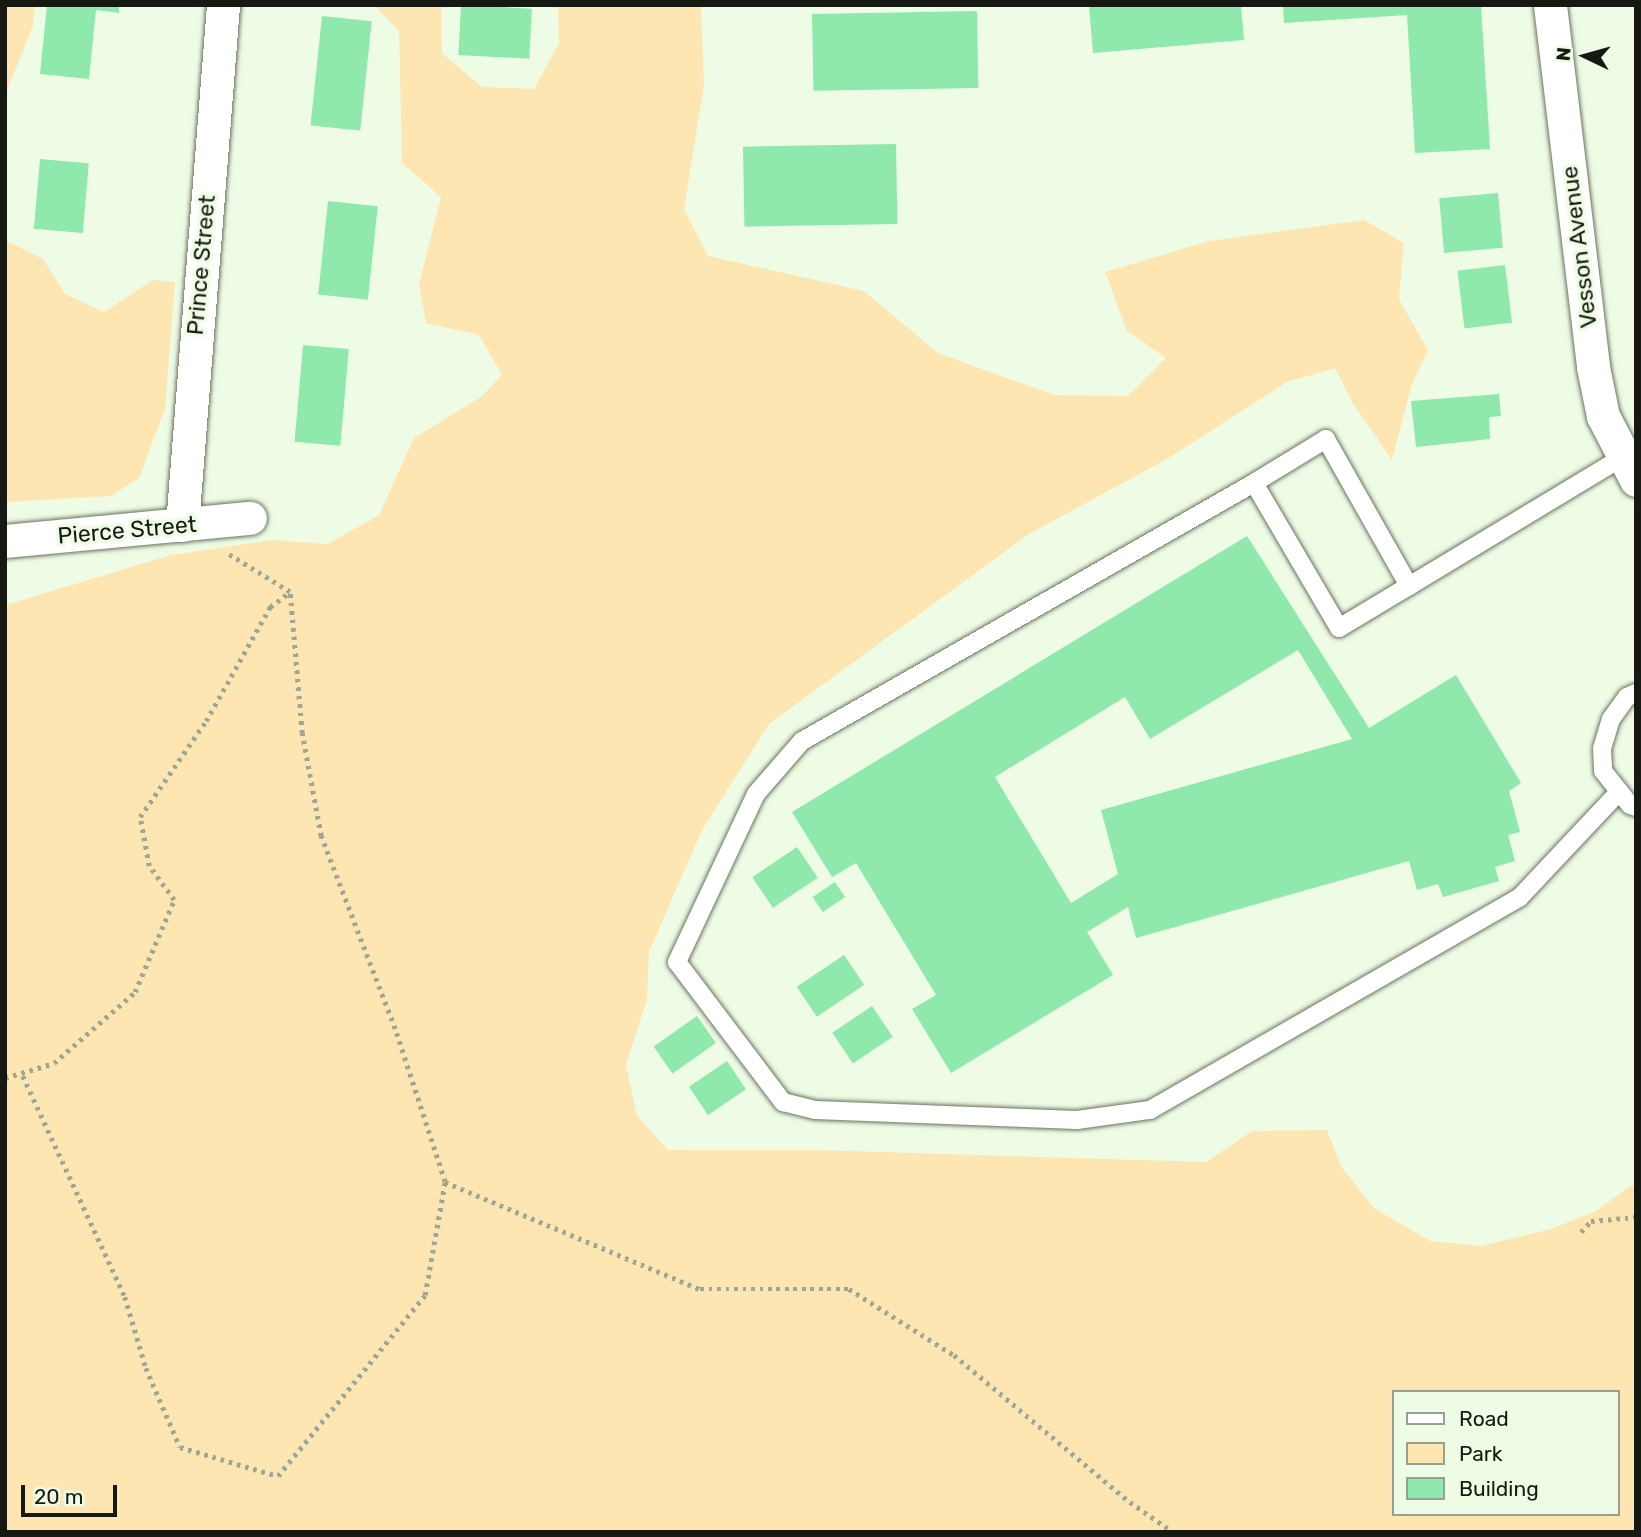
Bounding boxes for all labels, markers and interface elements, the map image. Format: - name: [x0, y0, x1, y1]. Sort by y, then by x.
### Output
- north arrow: [1550, 21, 1620, 91]
- text: N: [1552, 46, 1576, 62]
- street label: Vesson Avenue: [1555, 164, 1603, 330]
- street label: Prince Street: [181, 194, 221, 336]
- street label: Pierce Street: [56, 510, 198, 550]
- legend: [1392, 1390, 1620, 1516]
- text: Road: [1459, 1406, 1509, 1431]
- text: Park: [1459, 1441, 1503, 1466]
- scale bar: [24, 1470, 121, 1514]
- text: Building: [1459, 1476, 1539, 1501]
- text: 20 m: [34, 1484, 83, 1509]

